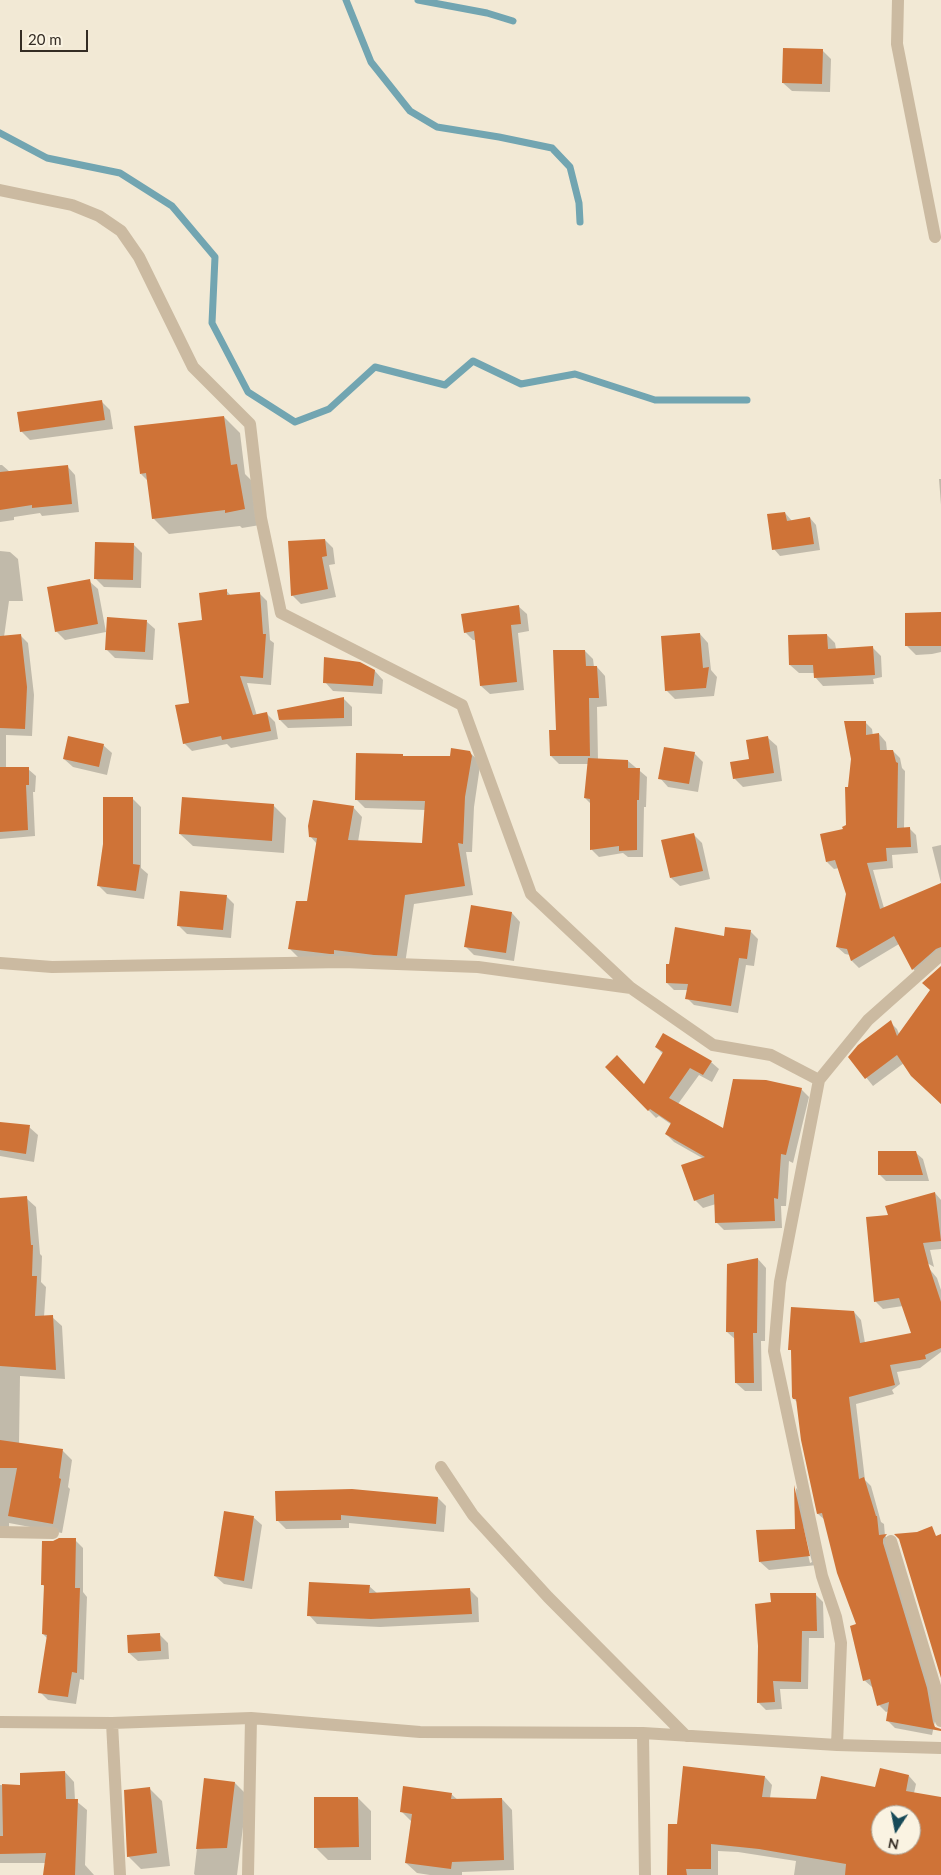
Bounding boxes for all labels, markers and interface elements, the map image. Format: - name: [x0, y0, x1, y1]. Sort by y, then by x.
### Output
- scale bar: [22, 20, 90, 52]
- text: 20 m: [28, 30, 62, 48]
- north arrow: [871, 1805, 921, 1855]
- text: N: [886, 1835, 900, 1854]

